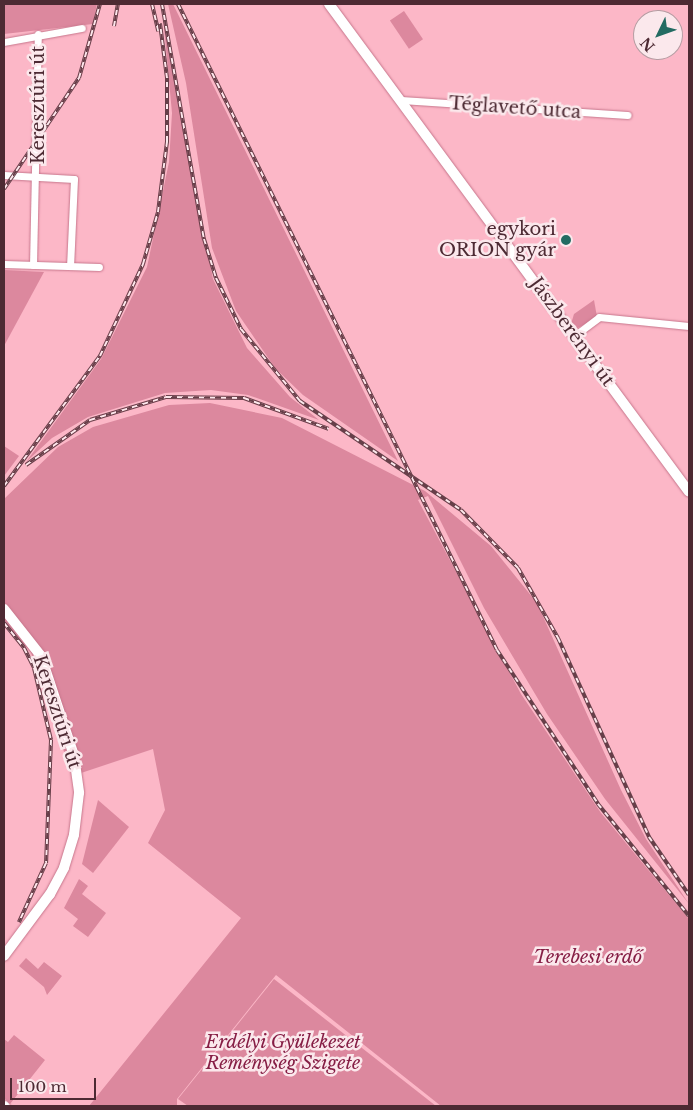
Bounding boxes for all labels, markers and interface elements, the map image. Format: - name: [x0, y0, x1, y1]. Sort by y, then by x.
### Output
- north arrow: [633, 10, 683, 60]
- text: N: [637, 33, 659, 55]
- street label: Keresztúri út: [27, 46, 49, 164]
- street label: Téglavető utca: [448, 93, 582, 123]
- place label: egykori ORION gyár: [439, 219, 556, 262]
- marker: egykori ORION gyár: [560, 234, 572, 246]
- street label: Jászberényi út: [525, 273, 619, 391]
- street label: Keresztúri út: [28, 652, 86, 772]
- park label: Terebesi erdő: [534, 946, 642, 968]
- park label: Erdélyi Gyülekezet Reménység Szigete: [205, 1032, 361, 1074]
- scale bar: [12, 1068, 99, 1100]
- text: 100 m: [18, 1077, 67, 1096]

